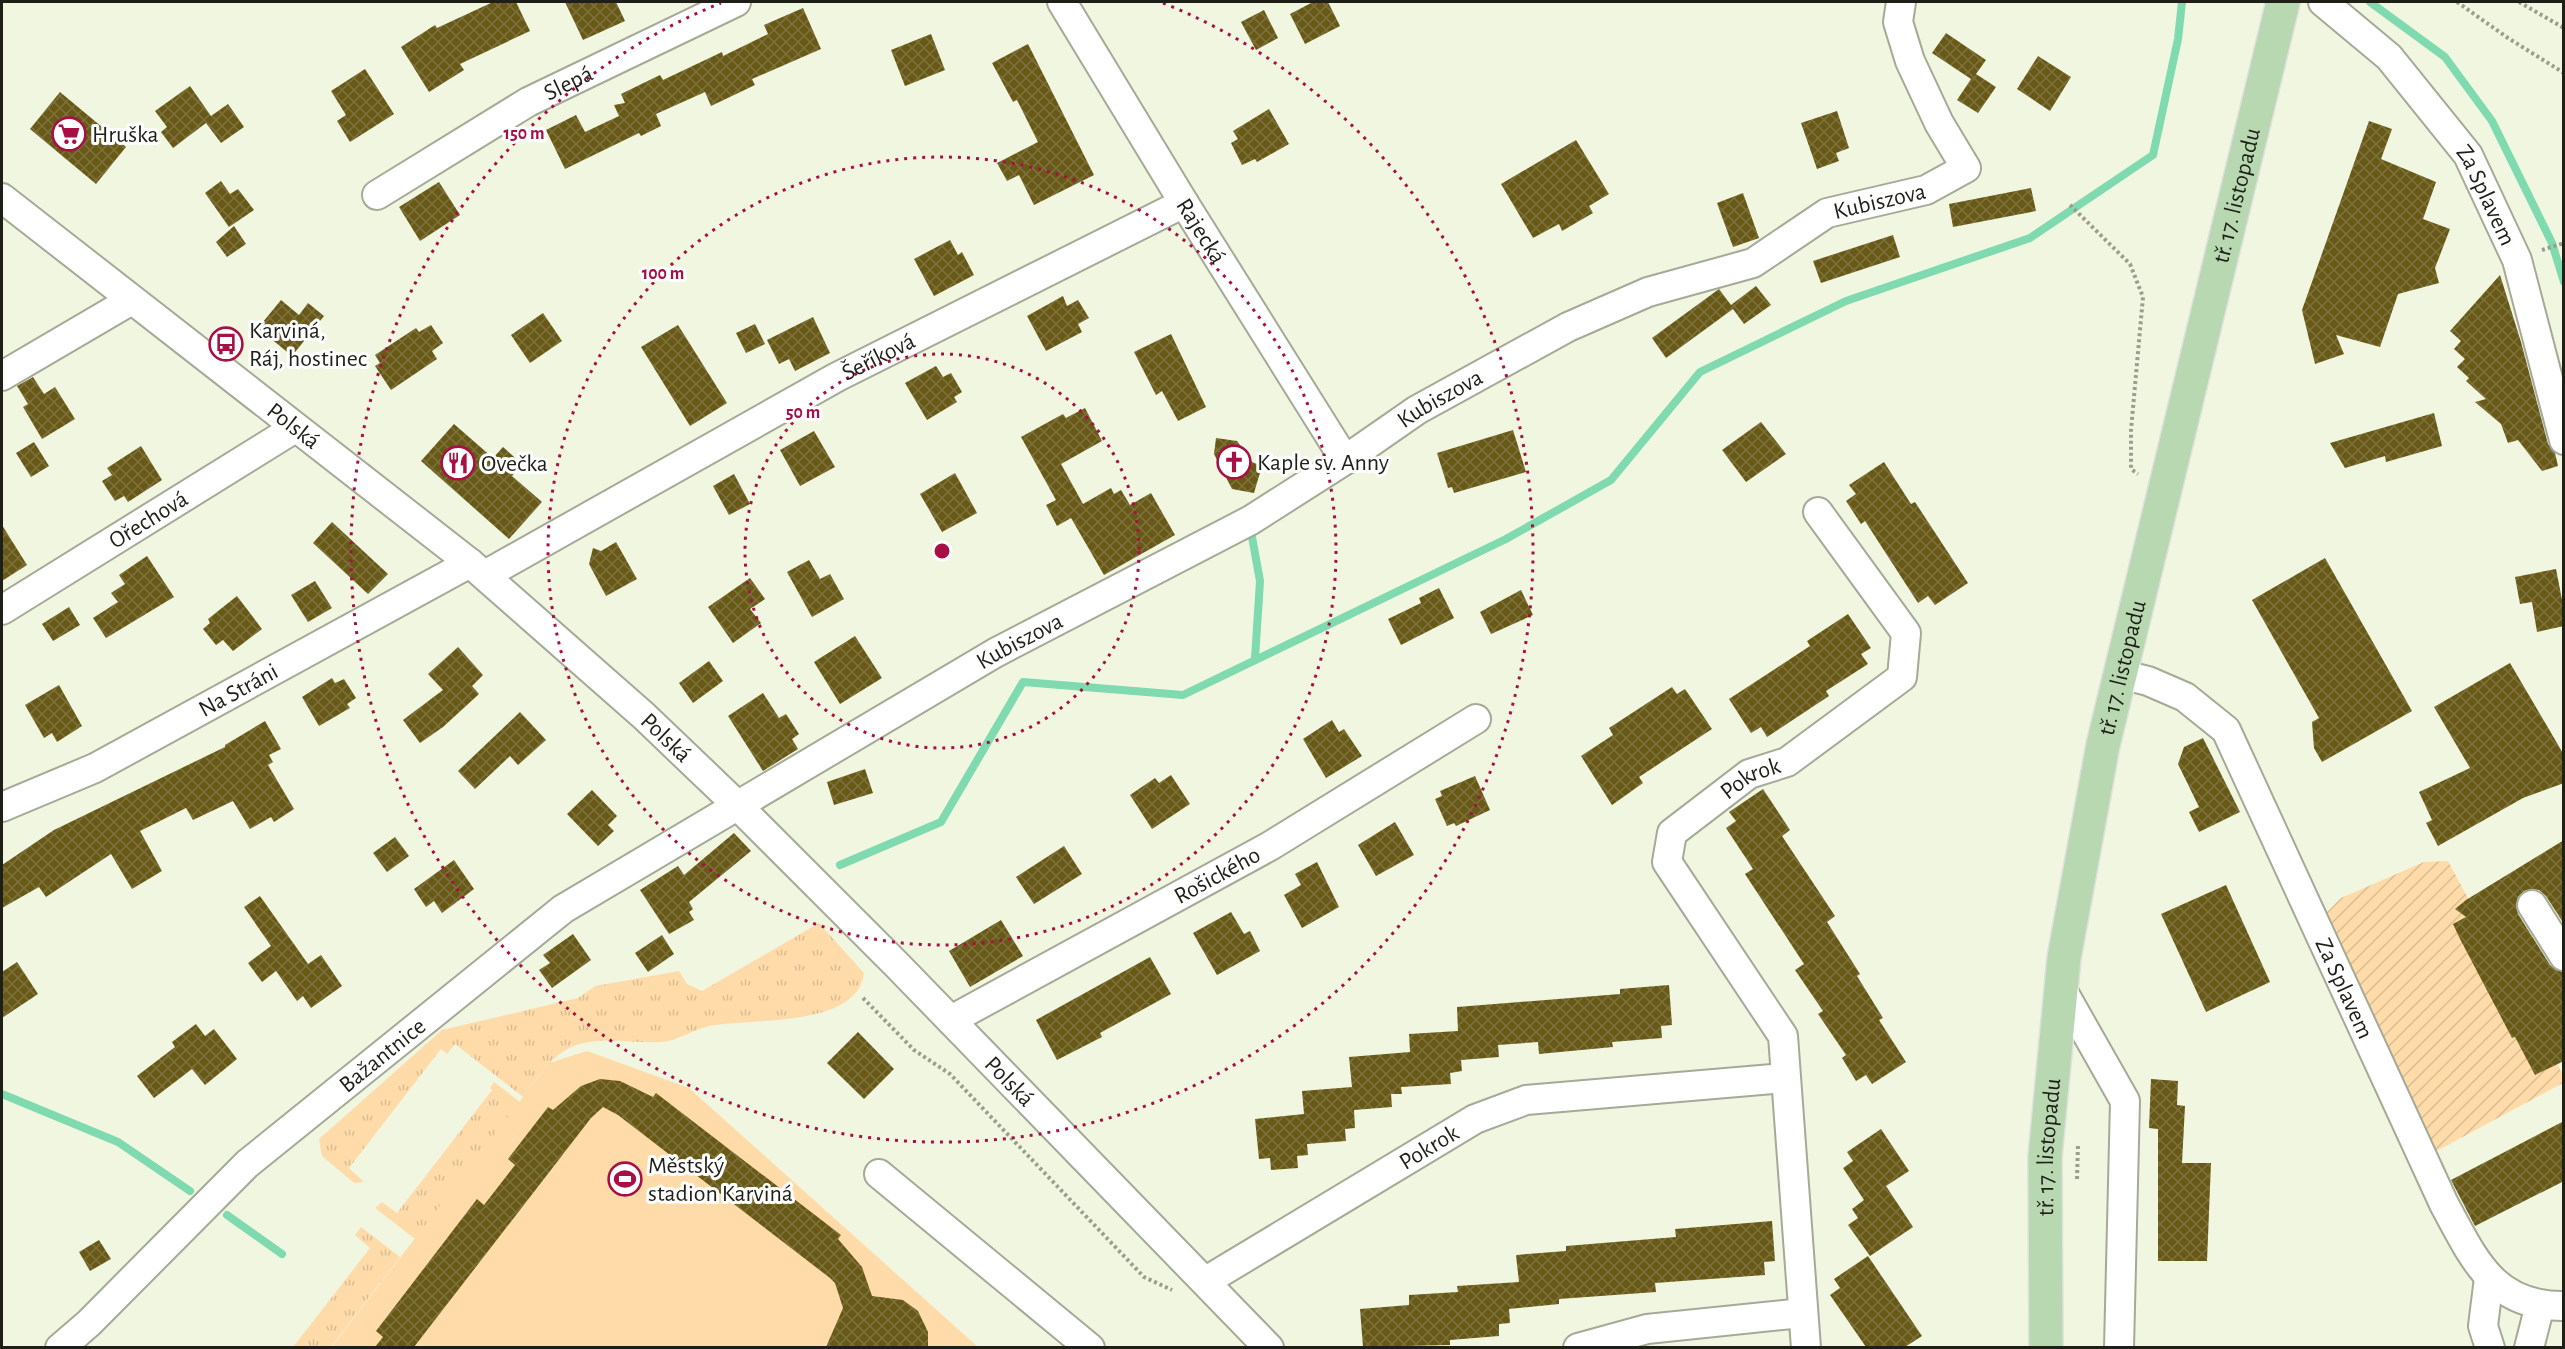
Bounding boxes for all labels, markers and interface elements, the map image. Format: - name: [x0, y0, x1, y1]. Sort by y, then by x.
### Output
- street label: Slepá: [540, 62, 597, 106]
- supermarket icon: Hruška: [51, 116, 87, 152]
- place label: Hruška: [92, 123, 159, 147]
- text: 150 m: [504, 125, 544, 143]
- street label: tř. 17. listopadu: [2209, 126, 2265, 266]
- street label: Za Splavem: [2452, 140, 2520, 250]
- street label: Kubiszova: [1831, 179, 1928, 224]
- street label: Rajecká: [1171, 194, 1230, 268]
- text: 100 m: [642, 265, 684, 283]
- place label: Karviná, Ráj, hostinec: [249, 319, 367, 371]
- bus stop icon: Karviná, Ráj, hostinec: [208, 326, 244, 362]
- street label: Šeříková: [838, 329, 919, 386]
- street label: Kubiszova: [1393, 365, 1487, 433]
- street label: Polská: [262, 399, 324, 454]
- text: 50 m: [786, 404, 820, 422]
- church icon: Kaple sv. Anny: [1216, 444, 1252, 480]
- restaurant icon: Ovečka: [440, 445, 476, 481]
- place label: Kaple sv. Anny: [1257, 451, 1389, 475]
- place label: Ovečka: [481, 452, 548, 476]
- street label: Ořechová: [105, 487, 192, 554]
- centre of rings: [932, 541, 952, 561]
- street label: tř. 17. listopadu: [2095, 598, 2151, 738]
- street label: Kubiszova: [973, 609, 1067, 674]
- street label: Na Stráni: [195, 659, 282, 722]
- street label: Polská: [636, 709, 695, 767]
- street label: Pokrok: [1716, 754, 1783, 804]
- street label: Rošického: [1170, 843, 1265, 909]
- street label: Za Splavem: [2310, 934, 2377, 1043]
- street label: Bažantnice: [335, 1014, 430, 1098]
- street label: Polská: [980, 1052, 1038, 1112]
- street label: tř. 17. listopadu: [2034, 1077, 2065, 1216]
- street label: Pokrok: [1395, 1121, 1463, 1175]
- place label: Městský stadion Karviná: [648, 1154, 793, 1206]
- sports icon: Městský stadion Karviná: [607, 1161, 643, 1197]

